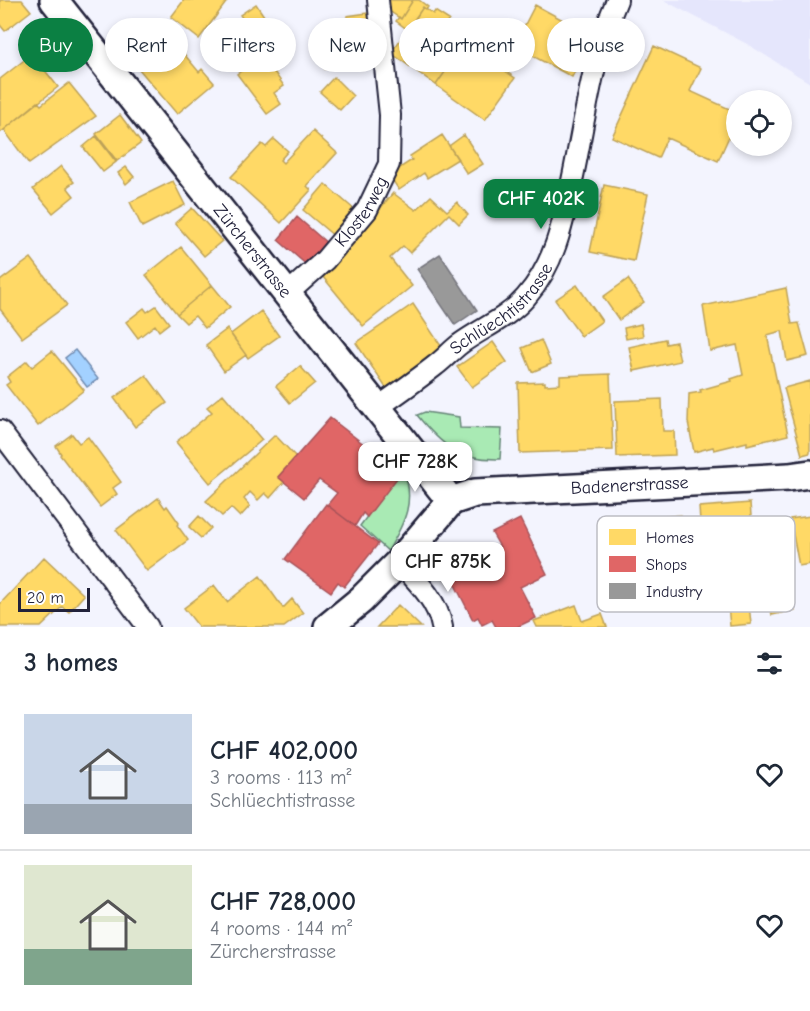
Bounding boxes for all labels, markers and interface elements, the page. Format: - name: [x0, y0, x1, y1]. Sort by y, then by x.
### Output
- chip: Buy: [18, 18, 93, 72]
- chip: Rent: [105, 18, 188, 72]
- chip: Filters: [200, 18, 296, 72]
- chip: New: [308, 18, 387, 72]
- chip: Apartment: [399, 18, 535, 72]
- chip: House: [547, 18, 645, 72]
- map controls: [726, 90, 792, 156]
- button: locate: [726, 90, 792, 156]
- street label: Klosterweg: [330, 173, 392, 251]
- pin: CHF 402K: [479, 179, 603, 230]
- text: CHF 402K: [497, 187, 585, 210]
- street label: Zürcherstrasse: [209, 200, 296, 302]
- street label: Schlüechtistrasse: [445, 260, 557, 359]
- pin: CHF 728K: [353, 442, 477, 493]
- text: CHF 728K: [372, 450, 458, 473]
- street label: Badenerstrasse: [570, 472, 689, 499]
- legend: [597, 516, 795, 612]
- text: Homes: [646, 529, 694, 547]
- pin: CHF 875K: [386, 542, 510, 593]
- text: CHF 875K: [405, 550, 491, 573]
- text: Shops: [646, 556, 687, 574]
- text: Industry: [646, 583, 703, 601]
- scale bar: [18, 585, 90, 612]
- text: 20 m: [27, 589, 64, 607]
- icon: filters: [753, 647, 786, 680]
- text: 3 homes: [24, 648, 118, 678]
- text: CHF 402,000: [210, 736, 358, 766]
- icon: home: [72, 738, 144, 810]
- icon: heart: [753, 758, 786, 791]
- text: 3 rooms · 113 m²: [210, 766, 351, 789]
- text: Schlüechtistrasse: [210, 789, 355, 812]
- text: CHF 728,000: [210, 887, 356, 917]
- icon: home: [72, 889, 144, 961]
- icon: heart: [753, 909, 786, 942]
- text: 4 rooms · 144 m²: [210, 917, 352, 940]
- text: Zürcherstrasse: [210, 940, 336, 963]

